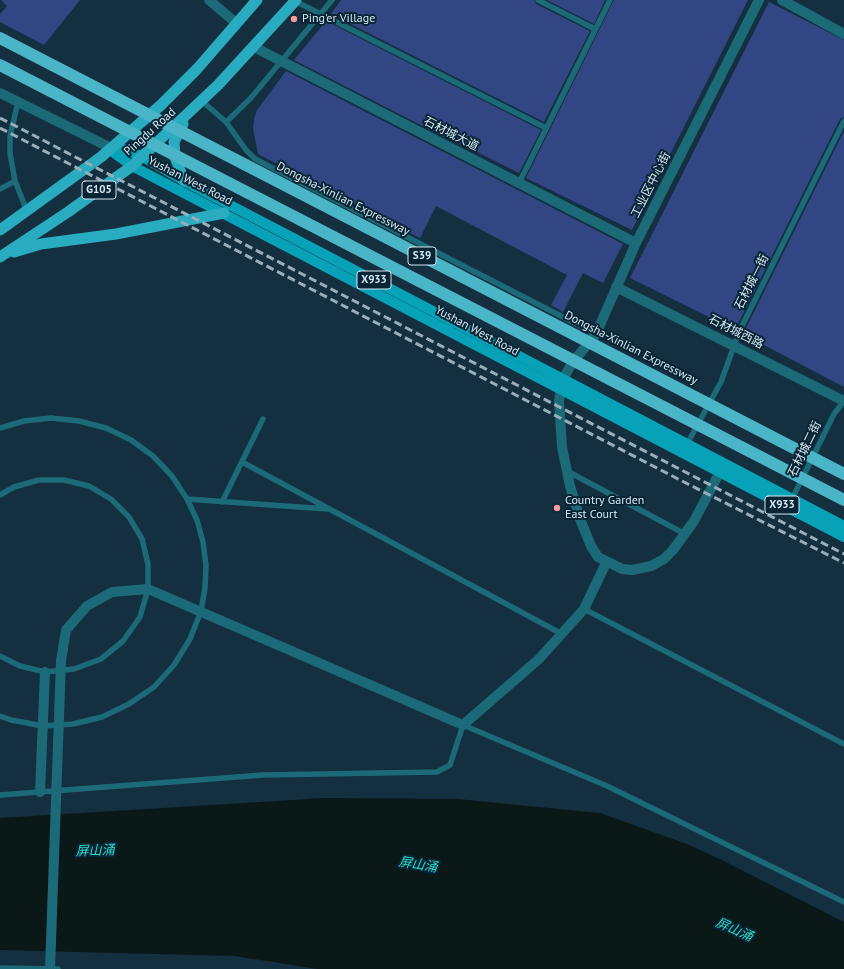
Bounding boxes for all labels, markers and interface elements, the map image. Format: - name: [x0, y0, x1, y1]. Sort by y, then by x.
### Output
- place label: Ping'er Village: [302, 12, 375, 26]
- marker: Ping'er Village: [289, 14, 299, 24]
- street label: Pingdu Road: [121, 105, 179, 159]
- street label: 石材城大道: [421, 114, 481, 154]
- street label: 工业区中心街: [628, 150, 674, 220]
- street label: Yushan West Road: [145, 153, 235, 209]
- street label: Dongsha-Xinlian Expressway: [274, 159, 412, 239]
- road number: G105: [82, 181, 116, 199]
- road number: S39: [408, 247, 436, 265]
- street label: 石材城一街: [732, 252, 772, 312]
- road number: X933: [357, 271, 391, 289]
- street label: Yushan West Road: [433, 303, 521, 359]
- street label: Dongsha-Xinlian Expressway: [562, 308, 700, 388]
- street label: 石材城西路: [706, 312, 766, 352]
- street label: 石材城二街: [785, 419, 825, 479]
- place label: Country Garden East Court: [565, 494, 644, 522]
- road number: X933: [765, 496, 799, 514]
- marker: Country Garden East Court: [552, 503, 562, 513]
- water label: 屏山涌: [75, 843, 115, 859]
- water label: 屏山涌: [398, 854, 438, 876]
- water label: 屏山涌: [713, 915, 755, 945]

